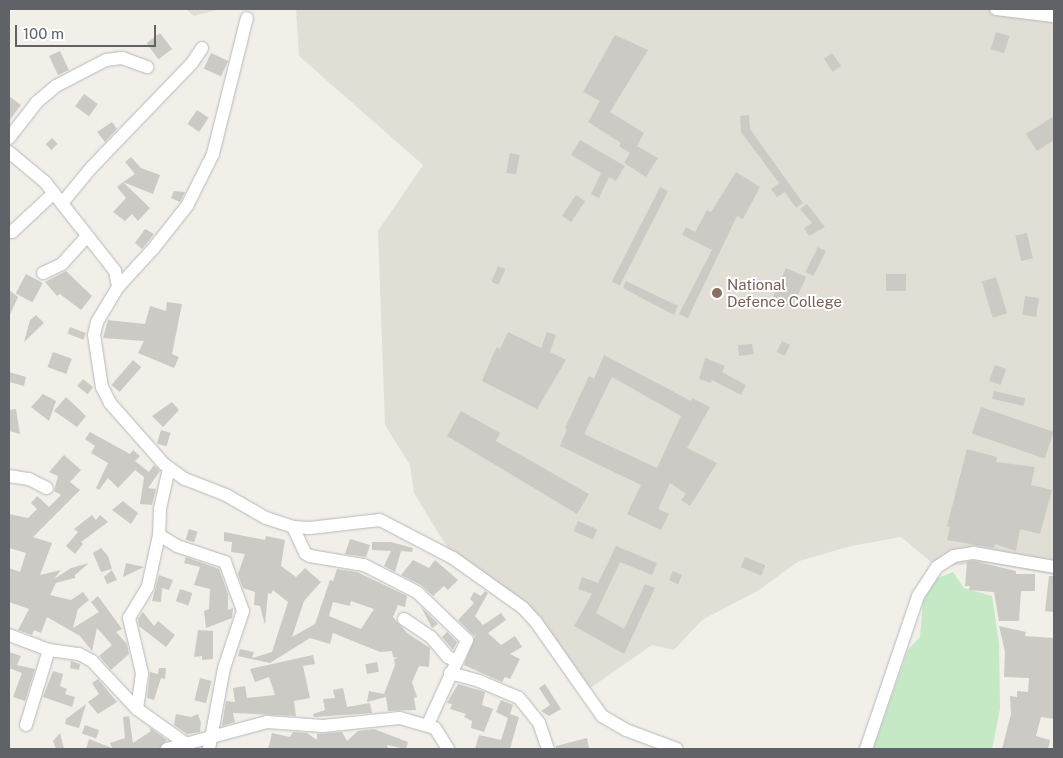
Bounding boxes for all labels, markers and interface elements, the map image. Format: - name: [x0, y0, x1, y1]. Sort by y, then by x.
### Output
- scale bar: [18, 15, 159, 47]
- text: 100 m: [23, 25, 64, 42]
- place label: National Defence College: [727, 275, 842, 310]
- marker: National Defence College: [711, 287, 723, 299]

